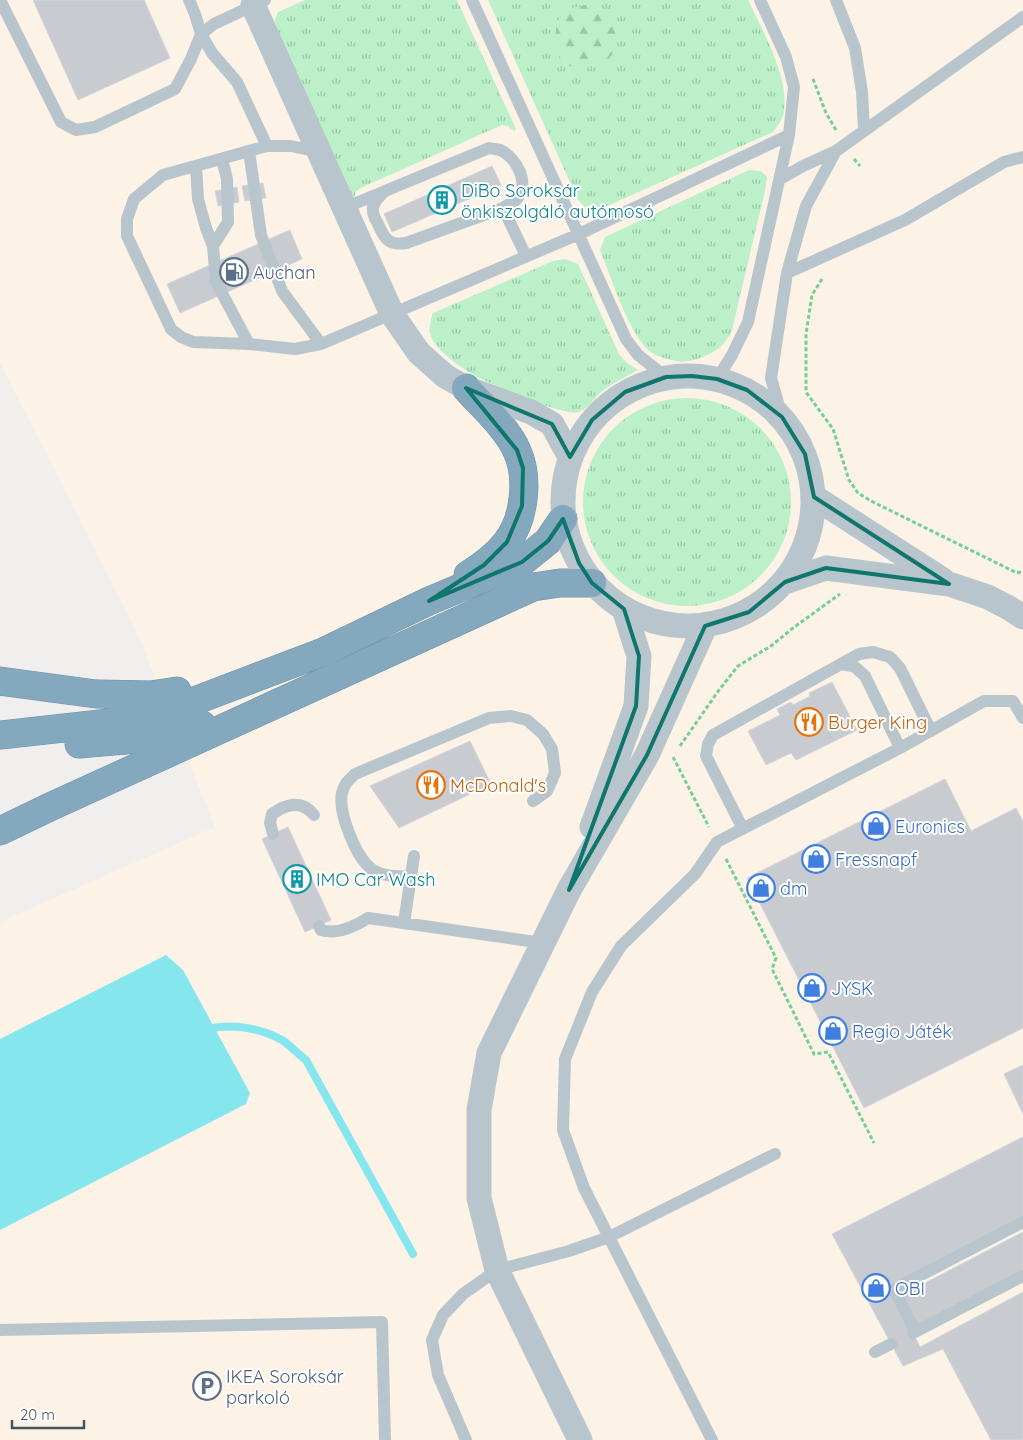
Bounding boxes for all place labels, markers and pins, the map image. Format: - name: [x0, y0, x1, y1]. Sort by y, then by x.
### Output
- place label: DiBo Soroksár önkiszolgáló autómosó: [461, 179, 654, 223]
- building icon: DiBo Soroksár önkiszolgáló autómosó: [427, 185, 457, 215]
- fuel station icon: Auchan: [219, 257, 249, 287]
- place label: Auchan: [253, 261, 316, 284]
- restaurant icon: Burger King: [794, 707, 824, 737]
- place label: Burger King: [828, 711, 927, 734]
- restaurant icon: McDonald's: [416, 770, 446, 800]
- place label: McDonald's: [450, 774, 546, 797]
- shop icon: Euronics: [861, 811, 891, 841]
- place label: Euronics: [895, 815, 965, 838]
- shop icon: Fressnapf: [801, 844, 831, 874]
- place label: Fressnapf: [835, 848, 918, 871]
- building icon: IMO Car Wash: [282, 864, 312, 894]
- place label: IMO Car Wash: [316, 868, 435, 891]
- shop icon: dm: [746, 873, 776, 903]
- place label: dm: [780, 877, 807, 900]
- shop icon: JYSK: [797, 973, 827, 1003]
- place label: JYSK: [831, 977, 873, 1000]
- shop icon: Regio Játék: [818, 1016, 848, 1046]
- place label: Regio Játék: [852, 1020, 952, 1043]
- shop icon: OBI: [861, 1273, 891, 1303]
- place label: OBI: [895, 1277, 925, 1300]
- place label: IKEA Soroksár parkoló: [226, 1365, 344, 1409]
- parking icon: IKEA Soroksár parkoló: [192, 1371, 222, 1401]

